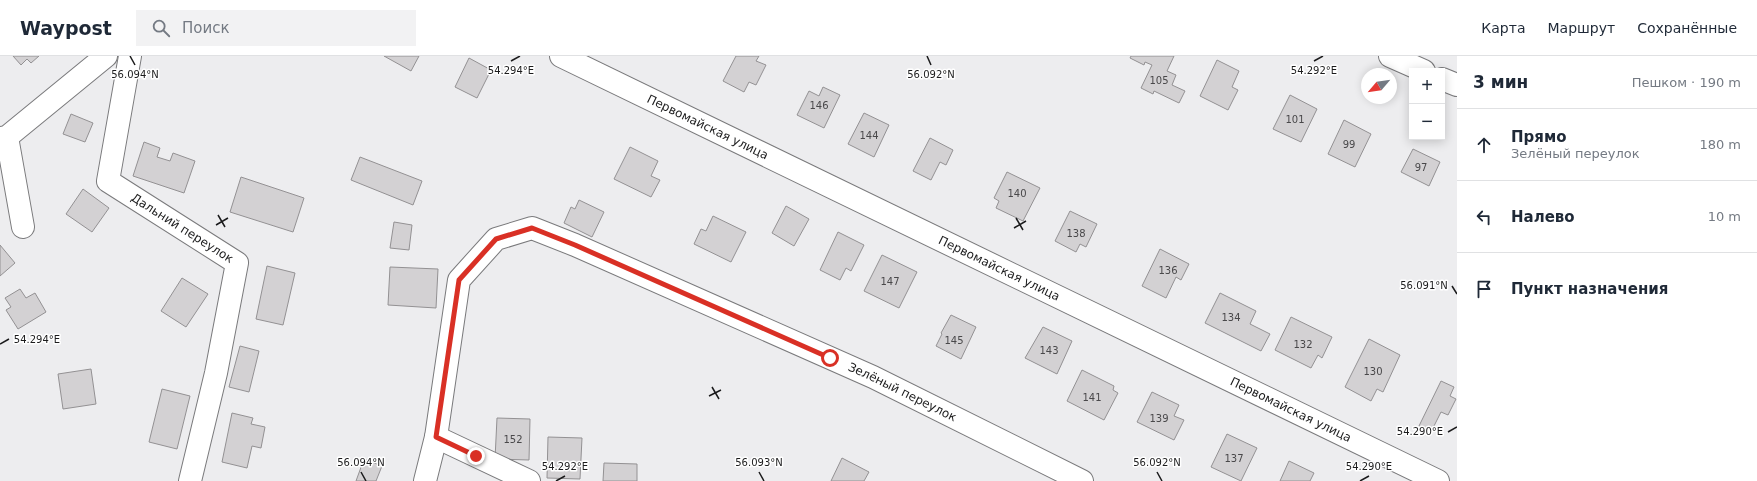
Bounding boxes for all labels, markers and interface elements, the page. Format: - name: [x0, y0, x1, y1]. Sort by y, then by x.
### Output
- search box: [136, 10, 416, 46]
- text: Waypost: [20, 17, 112, 39]
- icon: search: [150, 17, 172, 39]
- text: Поиск: [182, 19, 229, 37]
- text: Карта: [1481, 20, 1525, 36]
- text: Маршрут: [1547, 20, 1615, 36]
- text: Сохранённые: [1637, 20, 1737, 36]
- text: 54.294°E: [488, 65, 534, 76]
- text: 54.292°E: [1291, 65, 1337, 76]
- north arrow: [1361, 68, 1397, 104]
- map controls: [1409, 68, 1445, 140]
- button: +: [1409, 68, 1445, 104]
- text: 56.094°N: [111, 69, 159, 80]
- text: 56.092°N: [907, 69, 955, 80]
- text: 3 мин: [1473, 72, 1528, 92]
- house number: 105: [1149, 75, 1169, 86]
- text: Пешком · 190 m: [1632, 75, 1741, 90]
- street label: Первомайская улица: [645, 92, 771, 162]
- house number: 146: [809, 100, 829, 111]
- button: −: [1409, 104, 1445, 140]
- house number: 101: [1285, 114, 1305, 125]
- text: Прямо: [1511, 128, 1567, 146]
- house number: 144: [859, 130, 879, 141]
- icon: ahead: [1473, 134, 1495, 156]
- text: 180 m: [1699, 137, 1741, 152]
- house number: 99: [1343, 139, 1355, 150]
- text: Зелёный переулок: [1511, 146, 1640, 161]
- house number: 97: [1415, 162, 1427, 173]
- house number: 140: [1007, 188, 1027, 199]
- street label: Дальний переулок: [129, 191, 236, 266]
- icon: left: [1473, 206, 1495, 228]
- text: Налево: [1511, 208, 1575, 226]
- text: 10 m: [1708, 209, 1741, 224]
- house number: 138: [1066, 228, 1086, 239]
- street label: Первомайская улица: [936, 233, 1062, 304]
- house number: 136: [1158, 265, 1178, 276]
- house number: 147: [880, 276, 900, 287]
- icon: arrive: [1473, 278, 1495, 300]
- text: 56.091°N: [1400, 280, 1448, 291]
- text: Пункт назначения: [1511, 280, 1668, 298]
- house number: 134: [1221, 312, 1241, 323]
- text: 54.294°E: [14, 334, 60, 345]
- house number: 145: [944, 335, 964, 346]
- house number: 132: [1293, 339, 1313, 350]
- house number: 143: [1039, 345, 1059, 356]
- route start: [821, 349, 839, 367]
- street label: Зелёный переулок: [846, 360, 959, 424]
- house number: 130: [1363, 366, 1383, 377]
- street label: Первомайская улица: [1228, 374, 1354, 445]
- house number: 141: [1082, 392, 1102, 403]
- house number: 139: [1149, 413, 1169, 424]
- text: 54.290°E: [1397, 426, 1443, 437]
- house number: 152: [503, 434, 523, 445]
- route end: [467, 447, 485, 465]
- house number: 137: [1224, 453, 1244, 464]
- text: 56.094°N: [337, 457, 385, 468]
- text: 56.093°N: [735, 457, 783, 468]
- text: 56.092°N: [1133, 457, 1181, 468]
- text: 54.292°E: [542, 461, 588, 472]
- text: 54.290°E: [1346, 461, 1392, 472]

